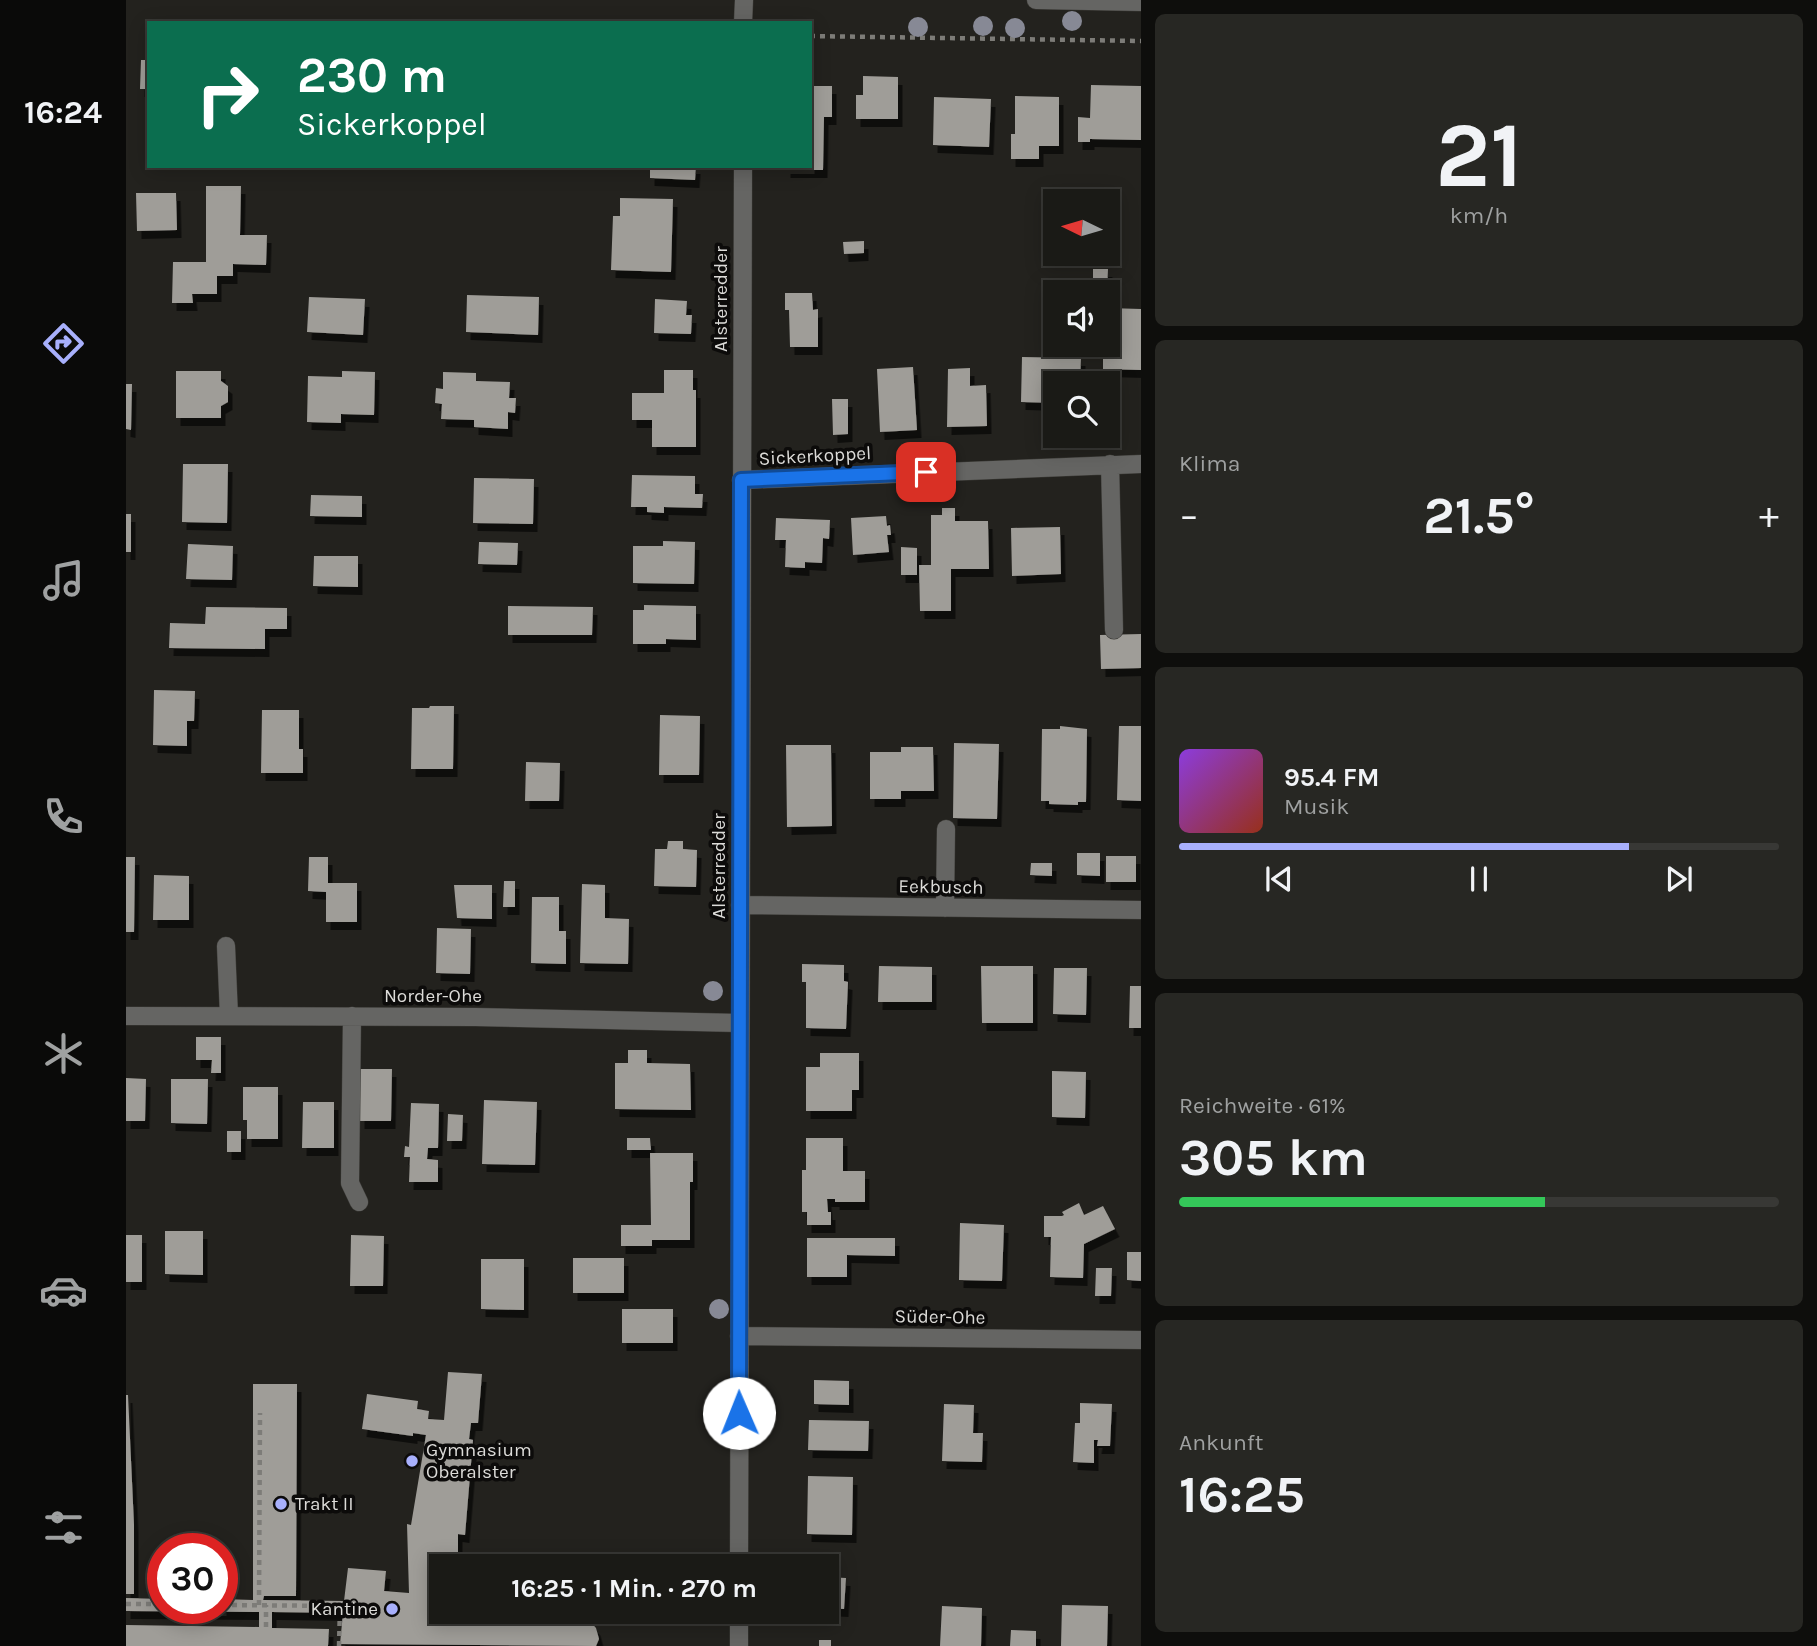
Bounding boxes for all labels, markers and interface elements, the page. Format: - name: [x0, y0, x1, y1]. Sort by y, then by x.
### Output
- text: 230 m: [297, 47, 447, 104]
- icon: right: [182, 49, 273, 140]
- text: 16:24: [24, 94, 102, 131]
- text: 21: [1435, 103, 1523, 209]
- text: Sickerkoppel: [297, 106, 487, 143]
- north arrow: [1043, 189, 1120, 266]
- map controls: [1043, 189, 1120, 448]
- text: km/h: [1450, 202, 1508, 229]
- street label: Alsterredder: [710, 246, 732, 352]
- button: sound: [1043, 280, 1120, 357]
- icon: directions: [39, 319, 88, 368]
- button: search: [1043, 371, 1120, 448]
- street label: Sickerkoppel: [758, 442, 872, 470]
- pin: [896, 442, 956, 502]
- text: Klima: [1179, 450, 1240, 477]
- icon: arrive: [907, 453, 945, 491]
- text: 21.5°: [1423, 485, 1535, 546]
- text: −: [1179, 493, 1199, 538]
- text: +: [1759, 493, 1779, 538]
- icon: music: [39, 556, 88, 605]
- text: 95.4 FM: [1284, 762, 1380, 793]
- icon: phone: [39, 792, 88, 841]
- text: Musik: [1284, 793, 1349, 820]
- street label: Alsterredder: [708, 813, 730, 919]
- icon: previous: [1260, 860, 1298, 898]
- icon: pause: [1460, 860, 1498, 898]
- icon: next: [1660, 860, 1698, 898]
- street label: Eekbusch: [898, 875, 984, 899]
- street label: Norder-Ohe: [384, 985, 482, 1007]
- icon: climate: [39, 1029, 88, 1078]
- text: Reichweite · 61%: [1179, 1092, 1346, 1119]
- text: 305 km: [1179, 1127, 1368, 1188]
- icon: car: [39, 1266, 88, 1315]
- street label: Süder-Ohe: [894, 1305, 986, 1329]
- position arrow: [702, 1376, 776, 1450]
- text: Ankunft: [1179, 1429, 1263, 1456]
- place label: Gymnasium Oberalster: [426, 1439, 532, 1483]
- marker: Gymnasium Oberalster: [404, 1453, 420, 1469]
- text: 16:25: [1179, 1464, 1305, 1525]
- place label: Trakt II: [295, 1493, 353, 1515]
- marker: Trakt II: [273, 1496, 289, 1512]
- icon: filters: [39, 1503, 88, 1552]
- speed limit sign: 30: [147, 1533, 238, 1624]
- text: 16:25 · 1 Min. · 270 m: [511, 1573, 757, 1604]
- place label: Kantine: [311, 1598, 378, 1620]
- marker: Kantine: [384, 1601, 400, 1617]

